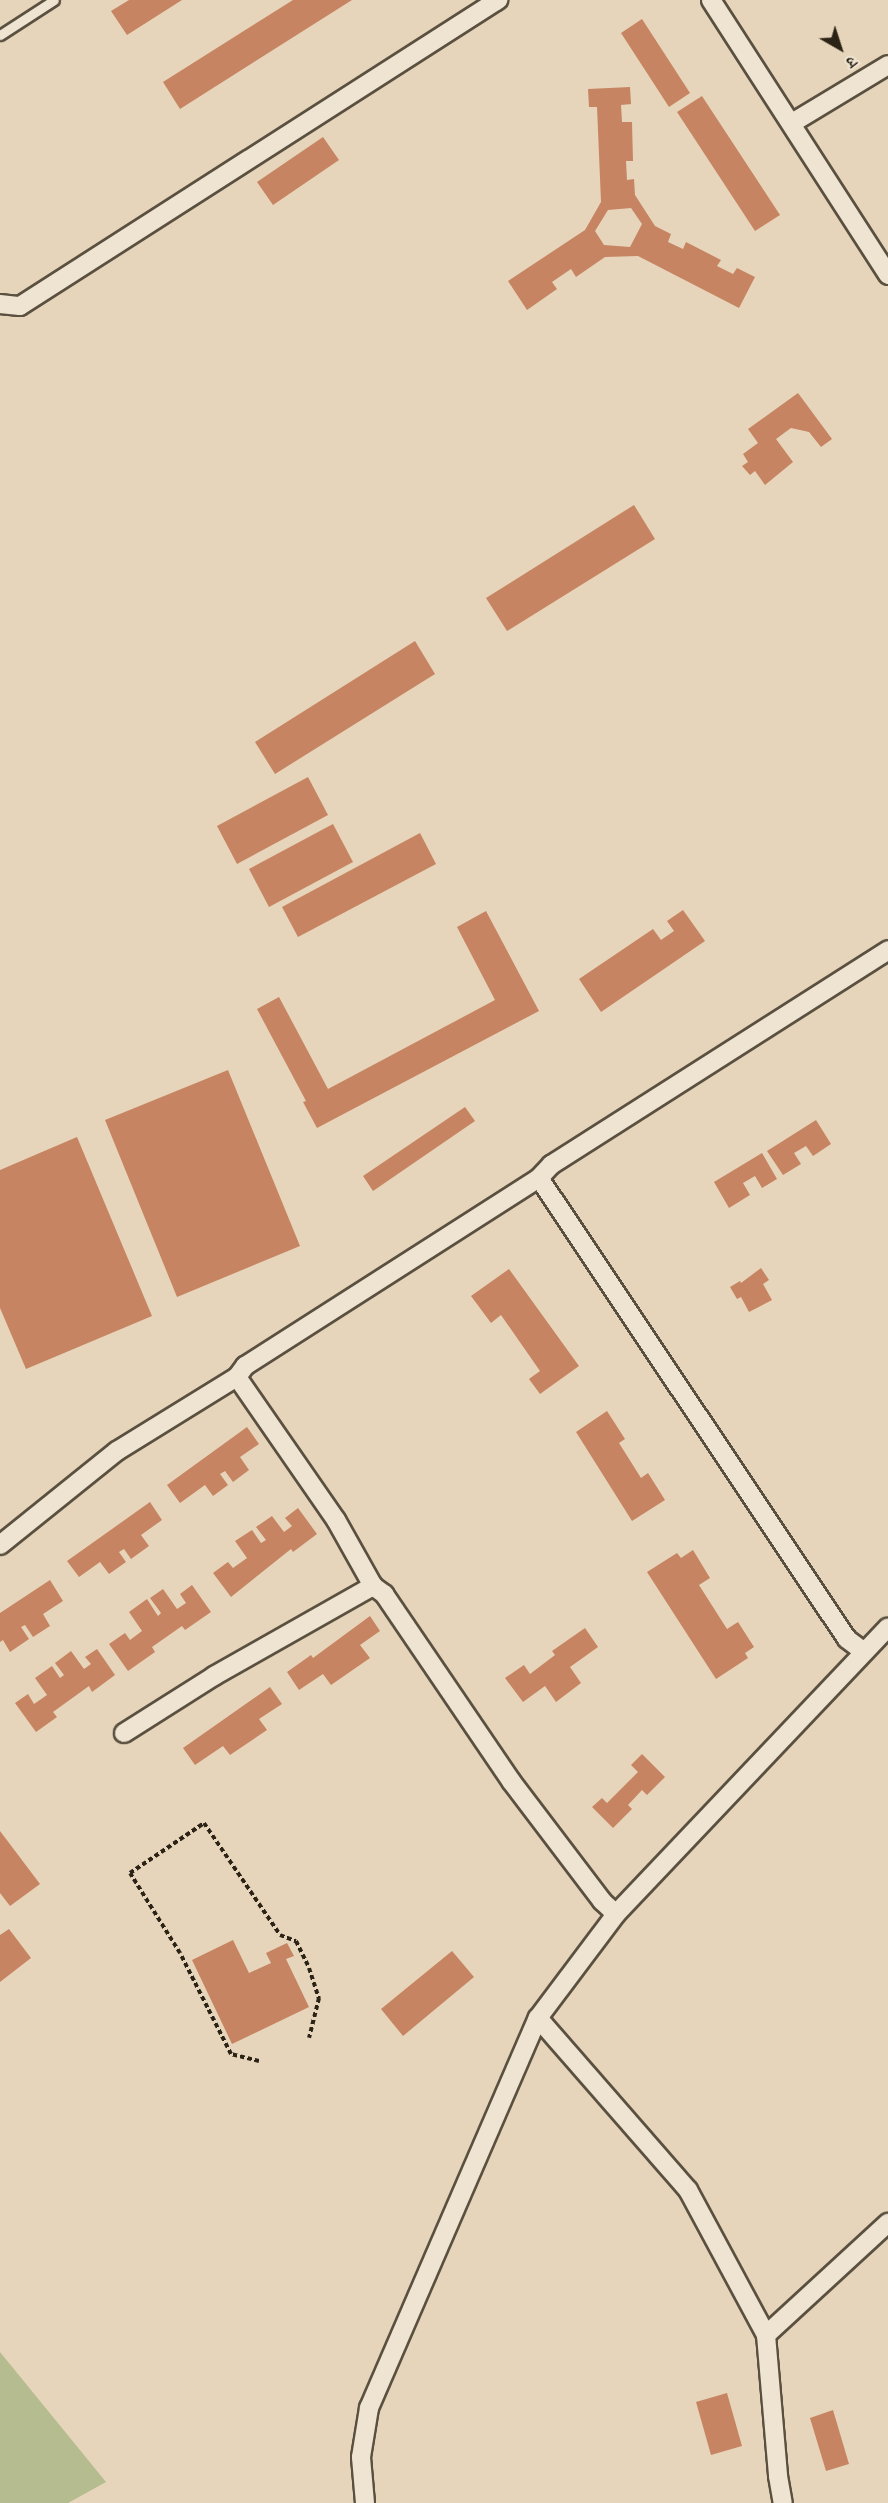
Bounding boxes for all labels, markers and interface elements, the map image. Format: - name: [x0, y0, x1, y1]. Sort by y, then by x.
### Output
- north arrow: [810, 18, 870, 78]
- text: उ: [842, 52, 861, 72]

